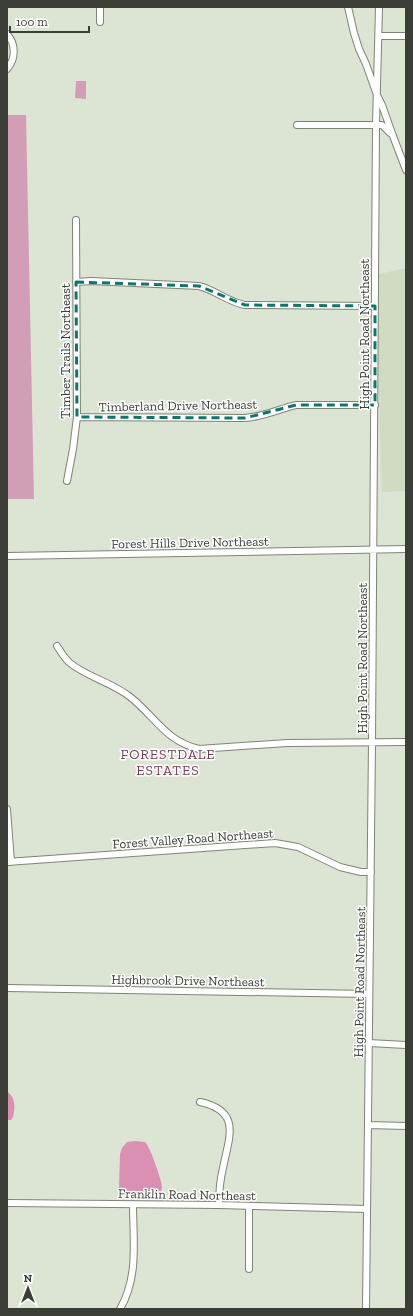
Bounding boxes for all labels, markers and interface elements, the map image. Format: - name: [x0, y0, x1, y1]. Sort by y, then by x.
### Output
- scale bar: [10, 8, 89, 34]
- text: 100 m: [16, 15, 48, 29]
- street label: High Point Road Northeast: [357, 258, 372, 409]
- street label: Timber Trails Northeast: [58, 283, 73, 419]
- street label: Timberland Drive Northeast: [99, 397, 258, 414]
- street label: Forest Hills Drive Northeast: [111, 534, 269, 551]
- street label: High Point Road Northeast: [355, 582, 370, 733]
- district label: FORESTDALE ESTATES: [120, 746, 216, 779]
- street label: Forest Valley Road Northeast: [112, 825, 274, 852]
- street label: High Point Road Northeast: [351, 906, 368, 1058]
- street label: Highbrook Drive Northeast: [111, 972, 265, 989]
- street label: Franklin Road Northeast: [118, 1186, 256, 1203]
- north arrow: [8, 1268, 48, 1308]
- text: N: [24, 1272, 33, 1285]

